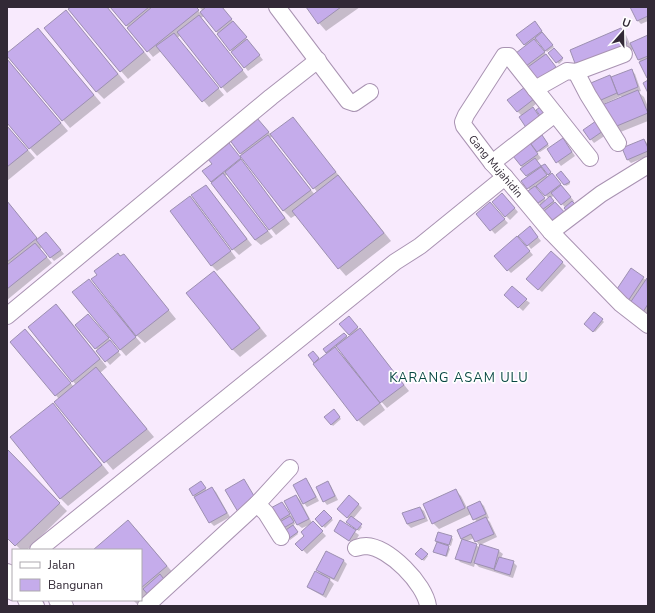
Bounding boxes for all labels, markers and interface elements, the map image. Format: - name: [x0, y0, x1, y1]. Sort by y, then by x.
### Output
- north arrow: [603, 12, 643, 52]
- text: U: [620, 15, 633, 32]
- street label: Gang Mujahidin: [465, 132, 526, 201]
- district label: KARANG ASAM ULU: [389, 369, 529, 387]
- legend: [12, 549, 142, 601]
- text: Jalan: [47, 557, 75, 573]
- text: Bangunan: [48, 577, 103, 593]

